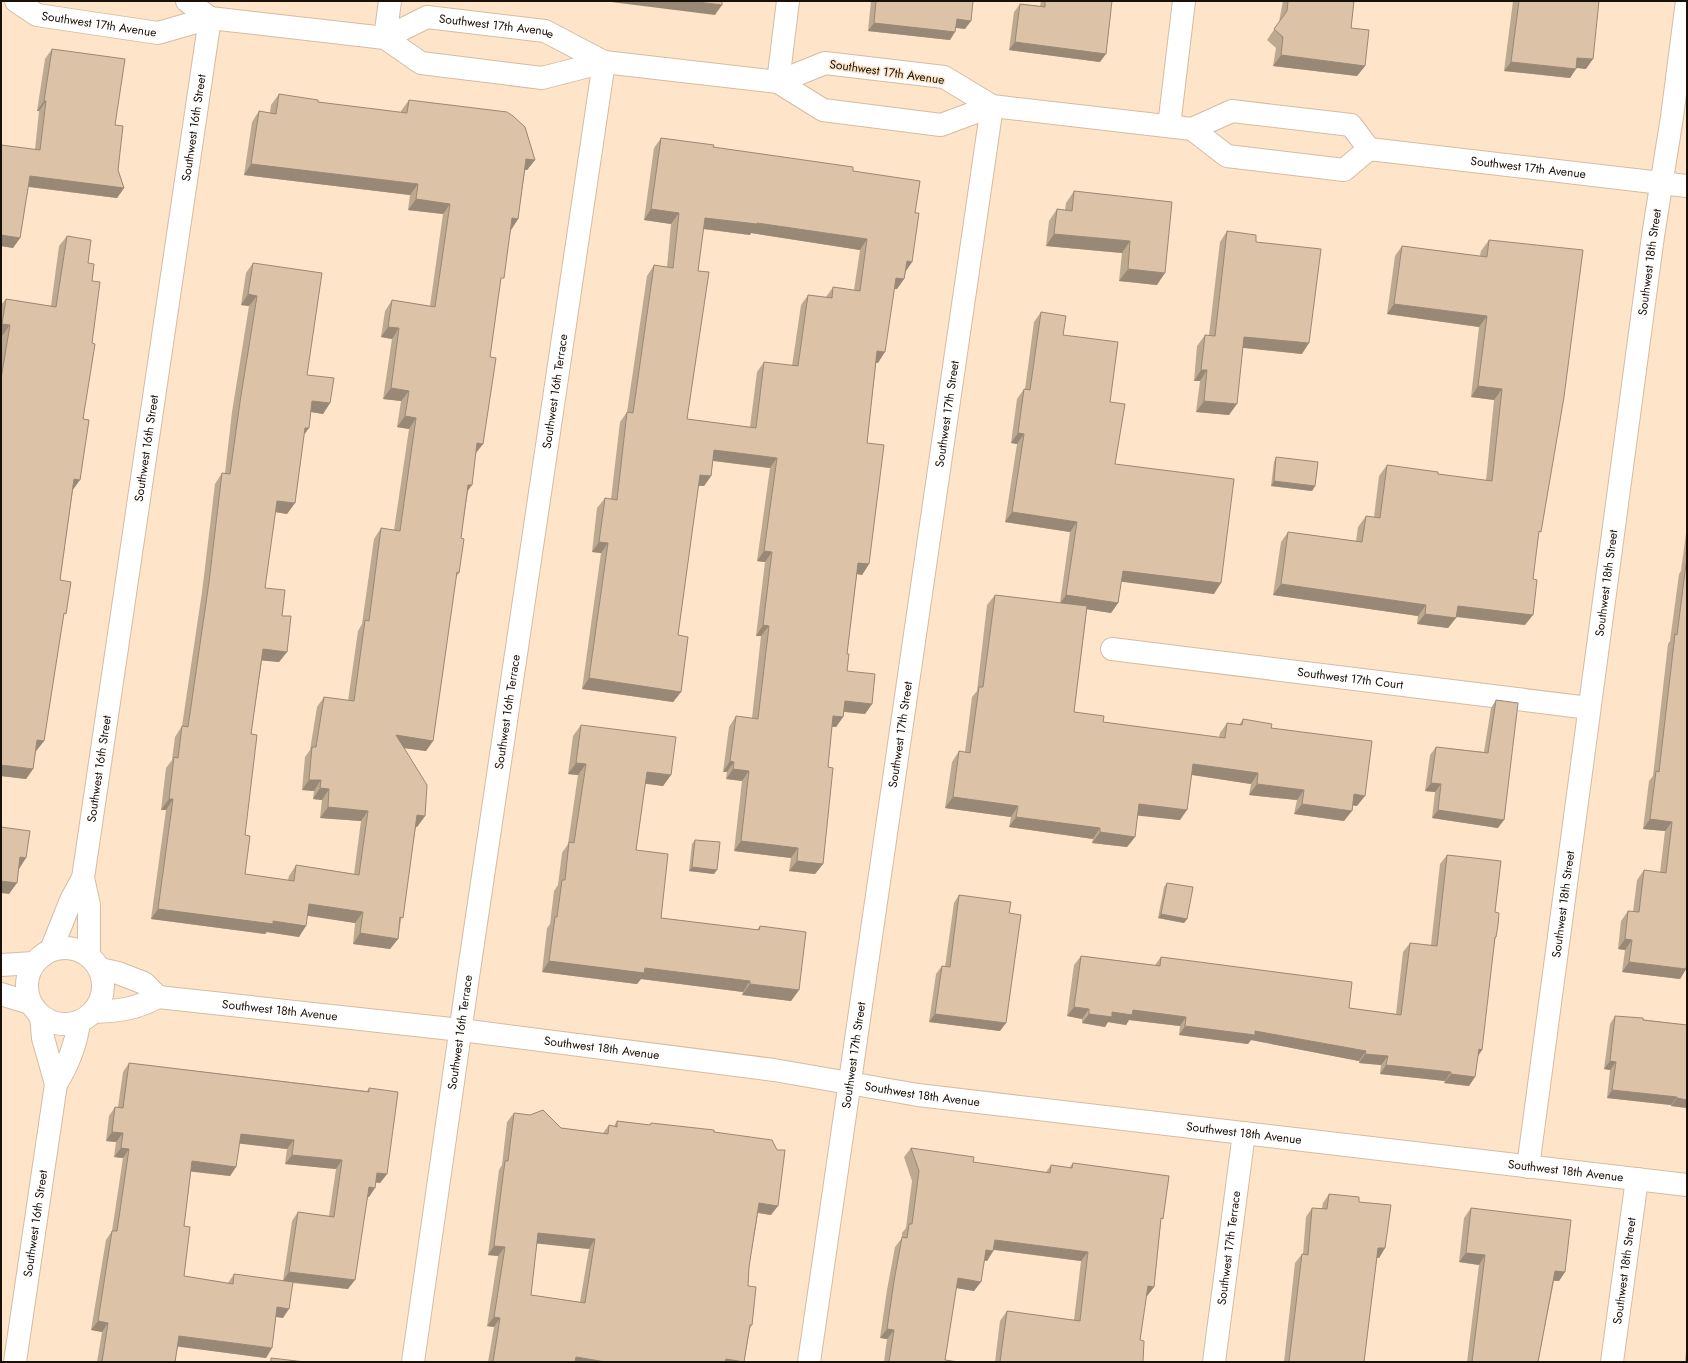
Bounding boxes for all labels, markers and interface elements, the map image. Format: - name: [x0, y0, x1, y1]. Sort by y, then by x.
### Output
- street label: Southwest 17th Avenue: [40, 7, 158, 42]
- street label: Southwest 17th Avenue: [438, 9, 557, 43]
- street label: Southwest 17th Avenue: [828, 55, 946, 89]
- street label: Southwest 16th Street: [177, 73, 211, 182]
- street label: Southwest 17th Avenue: [1470, 152, 1587, 183]
- street label: Southwest 18th Street: [1633, 207, 1666, 317]
- street label: Southwest 16th Terrace: [538, 333, 572, 450]
- street label: Southwest 17th Street: [930, 360, 964, 468]
- street label: Southwest 16th Street: [130, 394, 163, 503]
- street label: Southwest 18th Street: [1590, 529, 1622, 638]
- street label: Southwest 16th Terrace: [490, 653, 525, 770]
- street label: Southwest 17th Court: [1296, 663, 1404, 694]
- street label: Southwest 17th Street: [884, 680, 917, 789]
- street label: Southwest 16th Street: [82, 714, 116, 824]
- street label: Southwest 18th Street: [1547, 850, 1579, 959]
- street label: Southwest 16th Terrace: [443, 974, 477, 1091]
- street label: Southwest 18th Avenue: [221, 995, 339, 1026]
- street label: Southwest 17th Street: [837, 1001, 870, 1110]
- street label: Southwest 18th Avenue: [543, 1032, 660, 1064]
- street label: Southwest 18th Avenue: [863, 1077, 981, 1111]
- street label: Southwest 18th Avenue: [1185, 1117, 1303, 1149]
- street label: Southwest 18th Avenue: [1507, 1155, 1624, 1186]
- street label: Southwest 16th Street: [19, 1169, 52, 1278]
- street label: Southwest 17th Terrace: [1213, 1190, 1245, 1306]
- street label: Southwest 18th Street: [1608, 1216, 1641, 1325]

